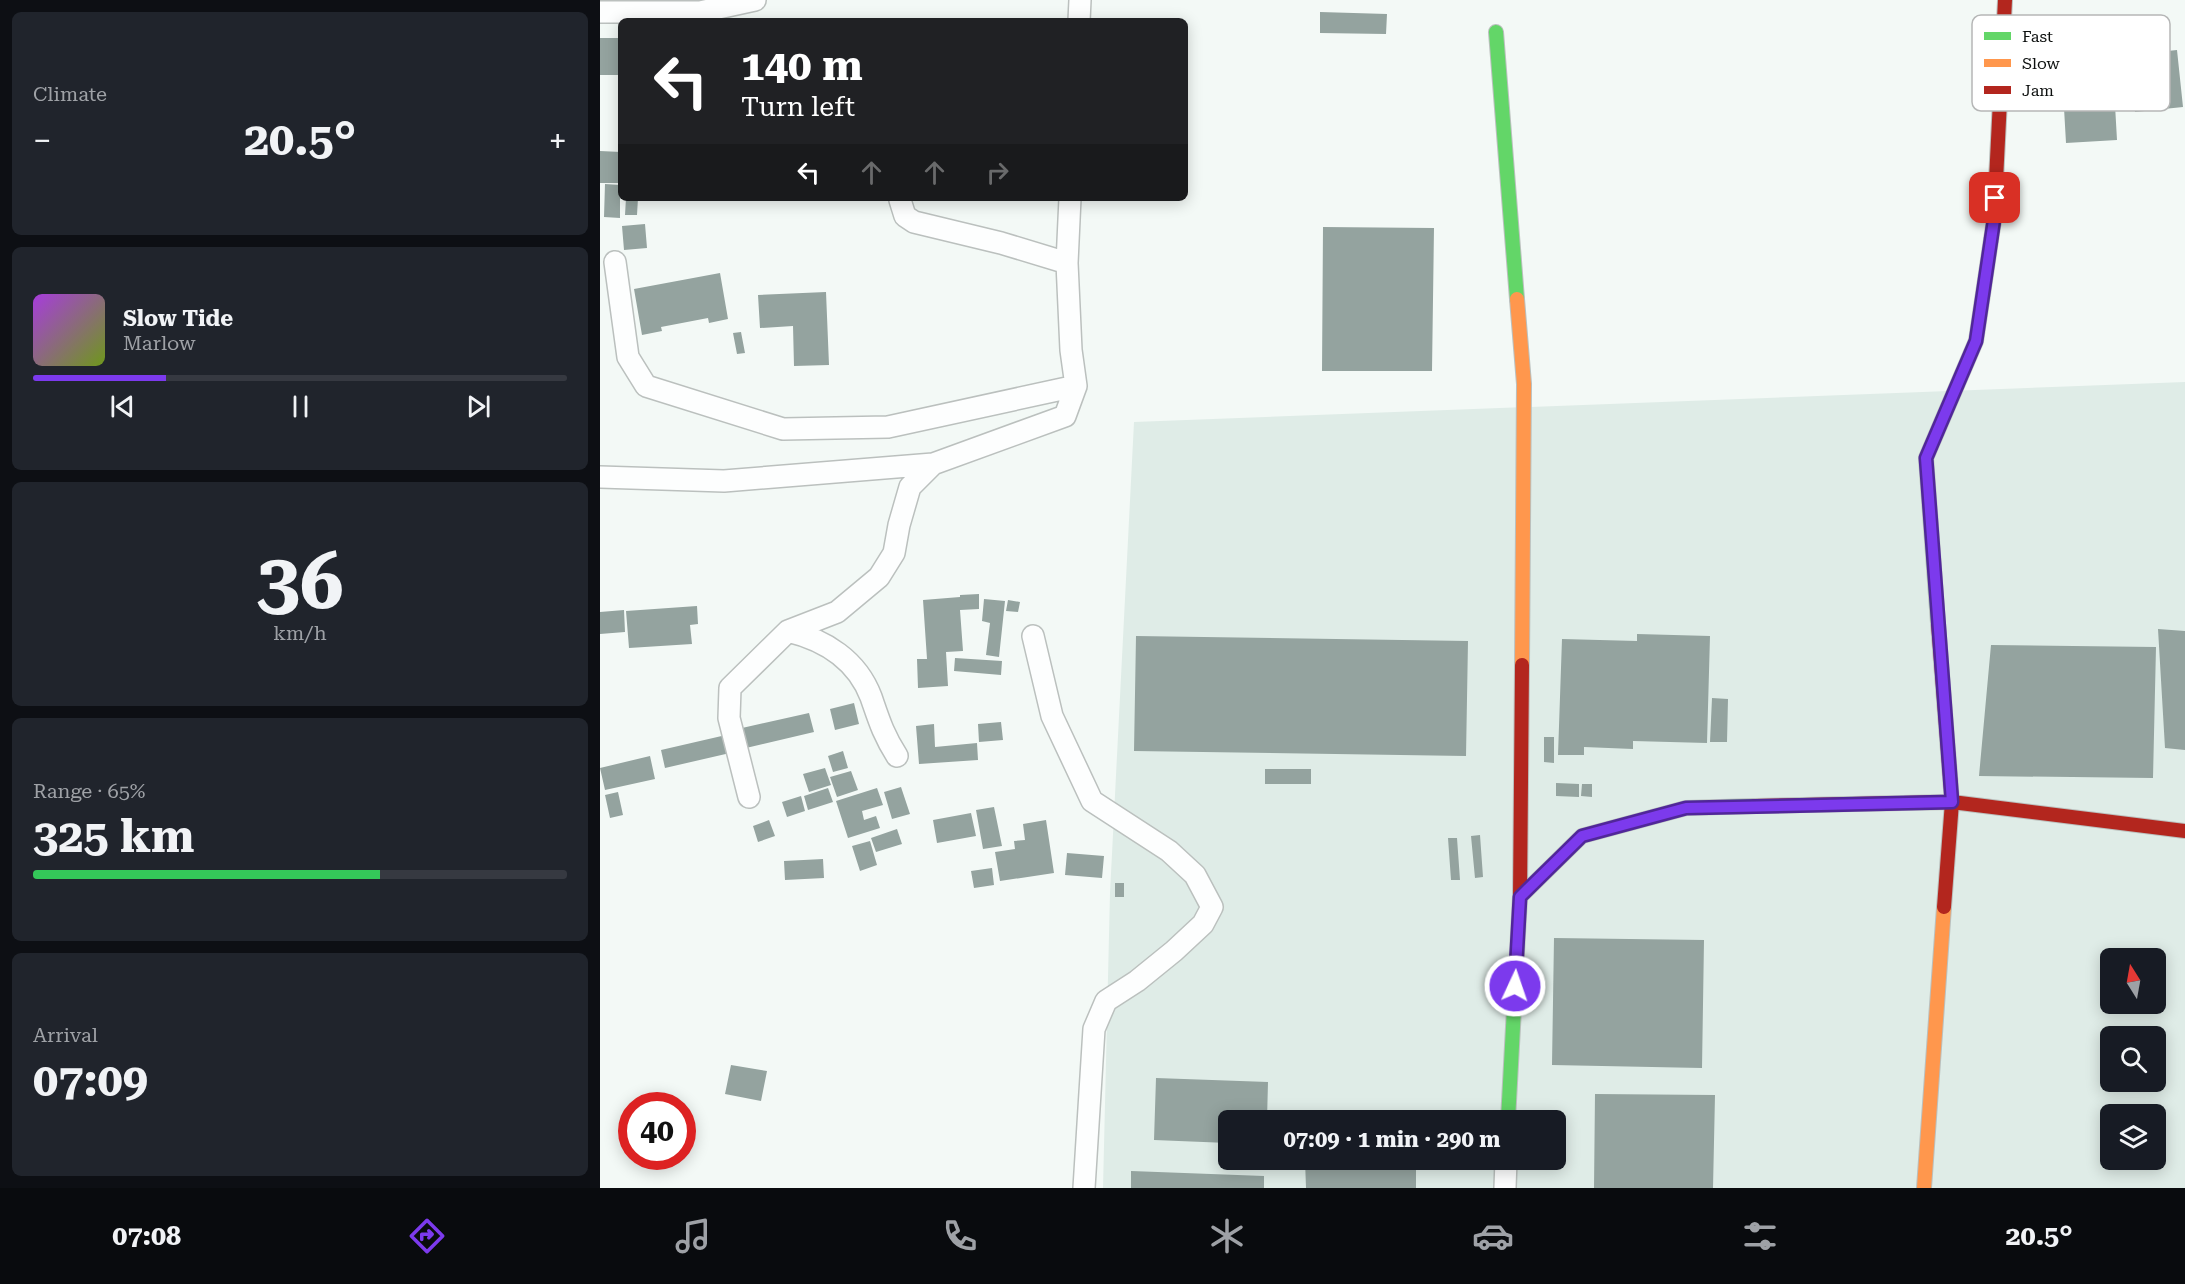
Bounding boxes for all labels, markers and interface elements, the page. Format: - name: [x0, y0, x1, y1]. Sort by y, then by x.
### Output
- legend: [1972, 15, 2170, 111]
- text: Fast: [2022, 27, 2053, 46]
- text: 140 m: [741, 41, 863, 90]
- icon: left: [642, 42, 720, 120]
- text: Slow: [2022, 54, 2060, 73]
- text: Jam: [2022, 81, 2054, 100]
- text: Climate: [33, 82, 107, 106]
- text: Turn left: [741, 91, 855, 123]
- text: 20.5°: [244, 113, 356, 166]
- text: −: [33, 121, 51, 160]
- text: +: [549, 121, 567, 160]
- icon: left: [792, 156, 825, 189]
- icon: ahead: [855, 156, 888, 189]
- icon: ahead: [918, 156, 951, 189]
- icon: right: [981, 156, 1014, 189]
- pin: [1969, 172, 2020, 223]
- icon: arrive: [1978, 181, 2011, 214]
- text: Slow Tide: [123, 306, 233, 331]
- text: Marlow: [123, 331, 196, 355]
- icon: previous: [106, 390, 139, 423]
- icon: pause: [284, 390, 317, 423]
- icon: next: [462, 390, 495, 423]
- text: 36: [256, 536, 344, 627]
- text: km/h: [273, 621, 327, 645]
- text: Range · 65%: [33, 779, 145, 803]
- text: 325 km: [33, 810, 194, 863]
- north arrow: [2100, 948, 2166, 1014]
- map controls: [2100, 948, 2166, 1170]
- position arrow: [1483, 954, 1547, 1018]
- text: Arrival: [33, 1023, 98, 1047]
- button: search: [2100, 1026, 2166, 1092]
- text: 07:09: [33, 1054, 148, 1107]
- speed limit sign: 40: [618, 1092, 696, 1170]
- button: layers: [2100, 1104, 2166, 1170]
- text: 07:09 · 1 min · 290 m: [1283, 1127, 1501, 1152]
- icon: directions: [406, 1215, 448, 1257]
- icon: music: [672, 1215, 714, 1257]
- icon: phone: [939, 1215, 981, 1257]
- icon: climate: [1206, 1215, 1248, 1257]
- icon: car: [1472, 1215, 1514, 1257]
- icon: filters: [1739, 1215, 1781, 1257]
- text: 07:08: [112, 1220, 181, 1252]
- text: 20.5°: [2005, 1220, 2073, 1252]

